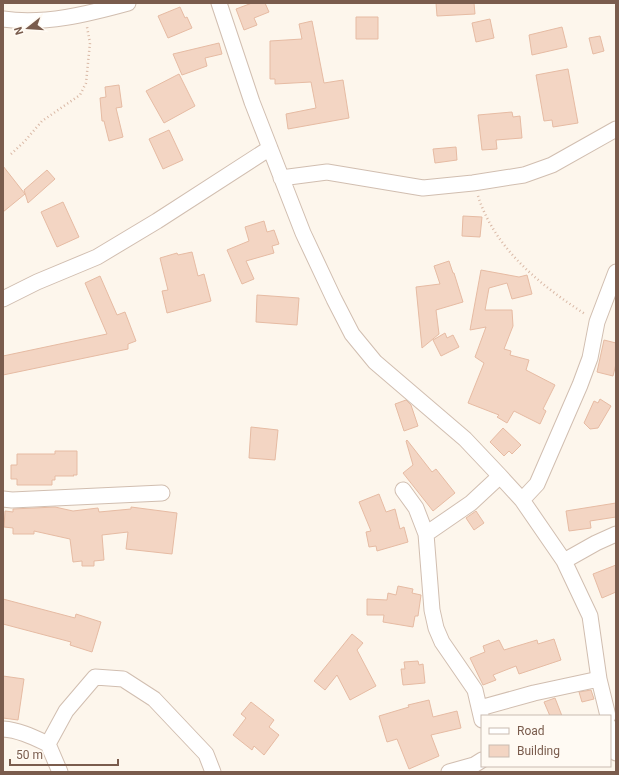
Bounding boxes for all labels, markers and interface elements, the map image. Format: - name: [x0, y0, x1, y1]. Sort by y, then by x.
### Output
- north arrow: [8, 8, 48, 48]
- text: N: [11, 25, 26, 36]
- legend: [481, 715, 611, 767]
- text: Road: [517, 724, 545, 738]
- scale bar: [10, 741, 118, 767]
- text: Building: [517, 744, 560, 758]
- text: 50 m: [16, 748, 43, 762]

